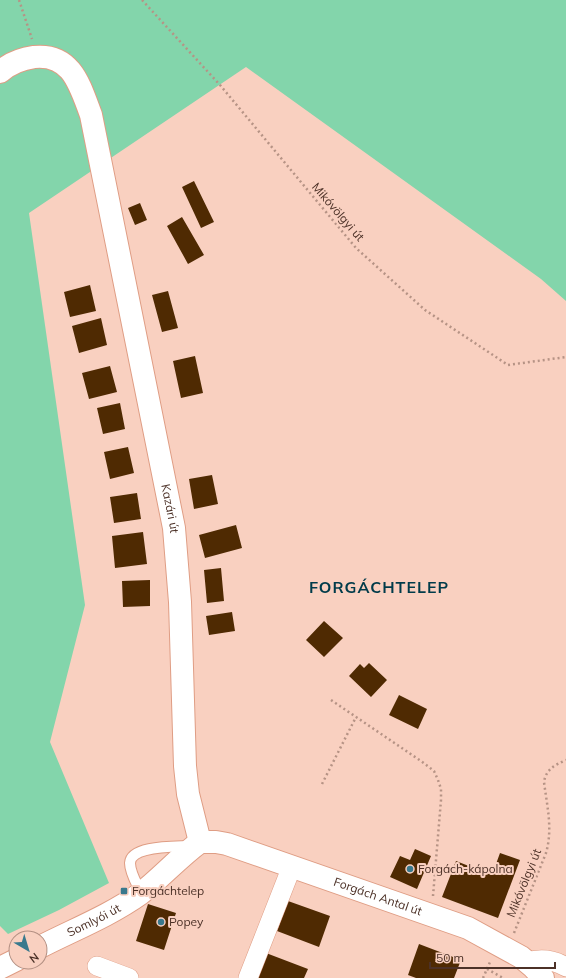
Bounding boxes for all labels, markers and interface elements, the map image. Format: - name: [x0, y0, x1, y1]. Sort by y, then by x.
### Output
- street label: Mikóvölgyi út: [309, 179, 368, 244]
- street label: Kazári út: [158, 483, 182, 534]
- district label: FORGÁCHTELEP: [309, 577, 449, 597]
- street label: Mikóvölgyi út: [503, 846, 544, 919]
- place label: Forgách-kápolna: [418, 861, 513, 876]
- marker: Forgách-kápolna: [405, 864, 415, 874]
- street label: Forgách Antal út: [332, 874, 424, 918]
- place label: Forgáchtelep: [132, 883, 204, 898]
- marker: Forgáchtelep: [119, 886, 129, 896]
- street label: Somlyói út: [64, 900, 123, 940]
- place label: Popey: [169, 914, 204, 929]
- marker: Popey: [156, 917, 166, 927]
- north arrow: [8, 930, 48, 970]
- scale bar: [430, 944, 555, 970]
- text: N: [27, 950, 42, 966]
- text: 50 m: [436, 950, 464, 965]

